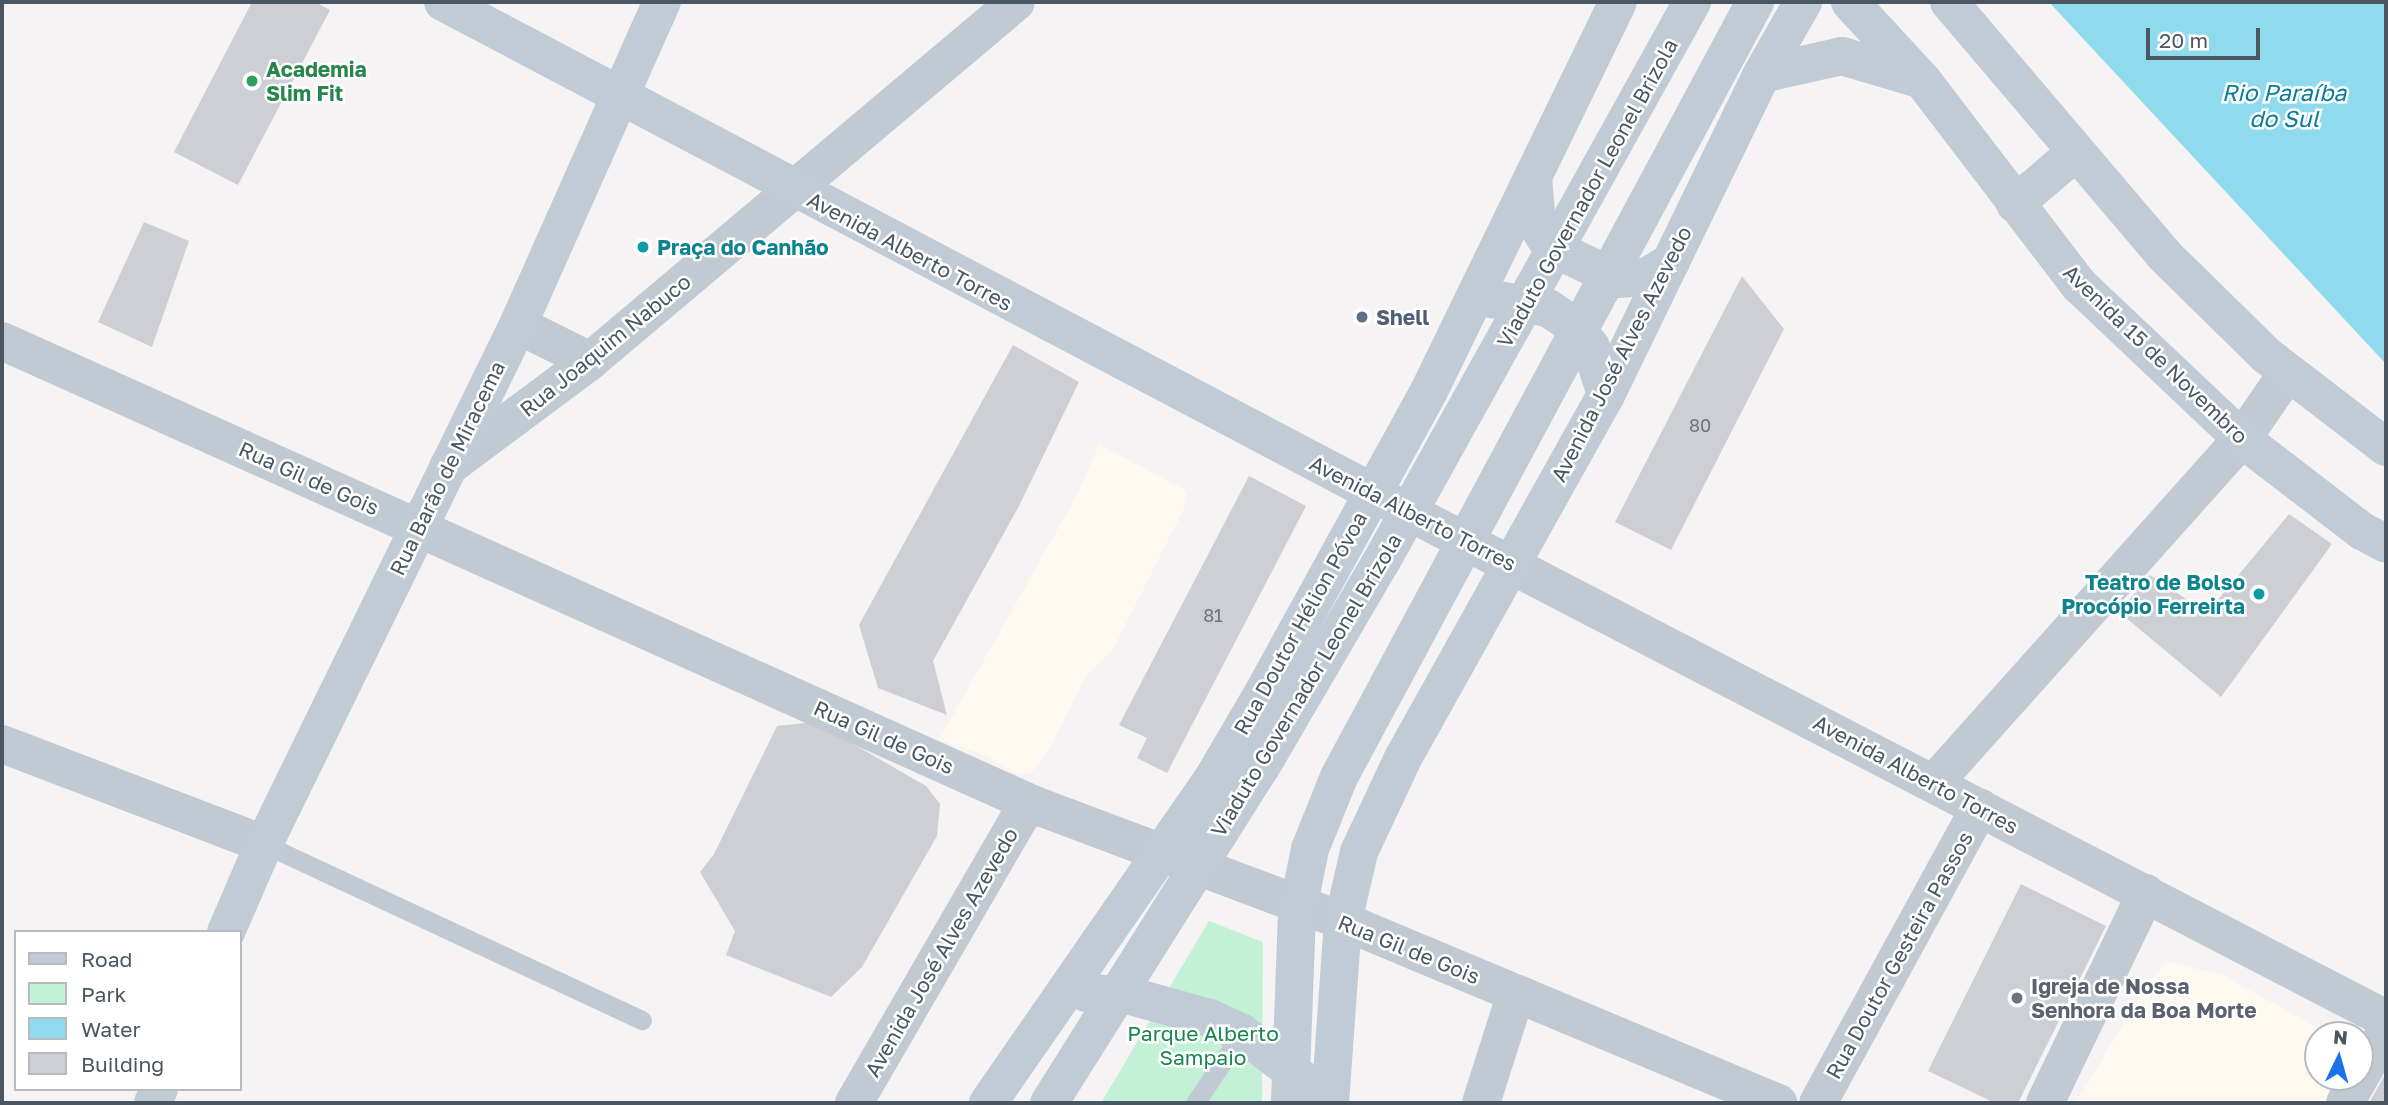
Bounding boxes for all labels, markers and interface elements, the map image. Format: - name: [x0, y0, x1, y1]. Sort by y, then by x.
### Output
- scale bar: [2150, 14, 2264, 58]
- text: 20 m: [2159, 27, 2208, 53]
- street label: Viaduto Governador Leonel Brizola: [1491, 34, 1683, 352]
- place label: Academia Slim Fit: [266, 56, 367, 106]
- marker: Academia Slim Fit: [244, 73, 260, 89]
- water label: Rio Paraíba do Sul: [2222, 78, 2346, 132]
- street label: Avenida Alberto Torres: [803, 186, 1017, 316]
- street label: Avenida José Alves Azevedo: [1545, 222, 1697, 486]
- place label: Praça do Canhão: [657, 234, 829, 260]
- marker: Praça do Canhão: [635, 239, 651, 255]
- street label: Avenida 15 de Novembro: [2059, 259, 2253, 449]
- street label: Rua Joaquim Nabuco: [515, 268, 695, 422]
- place label: Shell: [1376, 304, 1429, 330]
- marker: Shell: [1354, 309, 1370, 325]
- street label: Rua Barão de Miracema: [384, 357, 510, 579]
- house number: 80: [1689, 414, 1711, 436]
- street label: Rua Gil de Gois: [235, 436, 383, 520]
- street label: Avenida Alberto Torres: [1306, 450, 1520, 576]
- street label: Rua Doutor Hélion Póvoa: [1228, 507, 1372, 739]
- street label: Viaduto Governador Leonel Brizola: [1205, 529, 1407, 841]
- place label: Teatro de Bolso Procópio Ferreirta: [2061, 569, 2245, 619]
- marker: Teatro de Bolso Procópio Ferreirta: [2251, 586, 2267, 602]
- house number: 81: [1203, 604, 1223, 626]
- street label: Rua Gil de Gois: [810, 695, 958, 779]
- street label: Avenida Alberto Torres: [1809, 709, 2023, 839]
- street label: Avenida José Alves Azevedo: [859, 823, 1023, 1081]
- street label: Rua Doutor Gesteira Passos: [1820, 827, 1978, 1083]
- street label: Rua Gil de Gois: [1334, 909, 1484, 989]
- legend: [14, 930, 242, 1091]
- text: Road: [81, 946, 132, 972]
- place label: Igreja de Nossa Senhora da Boa Morte: [2031, 973, 2257, 1023]
- text: Park: [81, 981, 126, 1007]
- marker: Igreja de Nossa Senhora da Boa Morte: [2009, 990, 2025, 1006]
- text: Water: [81, 1016, 141, 1042]
- park label: Parque Alberto Sampaio: [1127, 1020, 1279, 1070]
- north arrow: [2304, 1021, 2374, 1091]
- text: N: [2332, 1024, 2349, 1049]
- text: Building: [81, 1051, 164, 1077]

